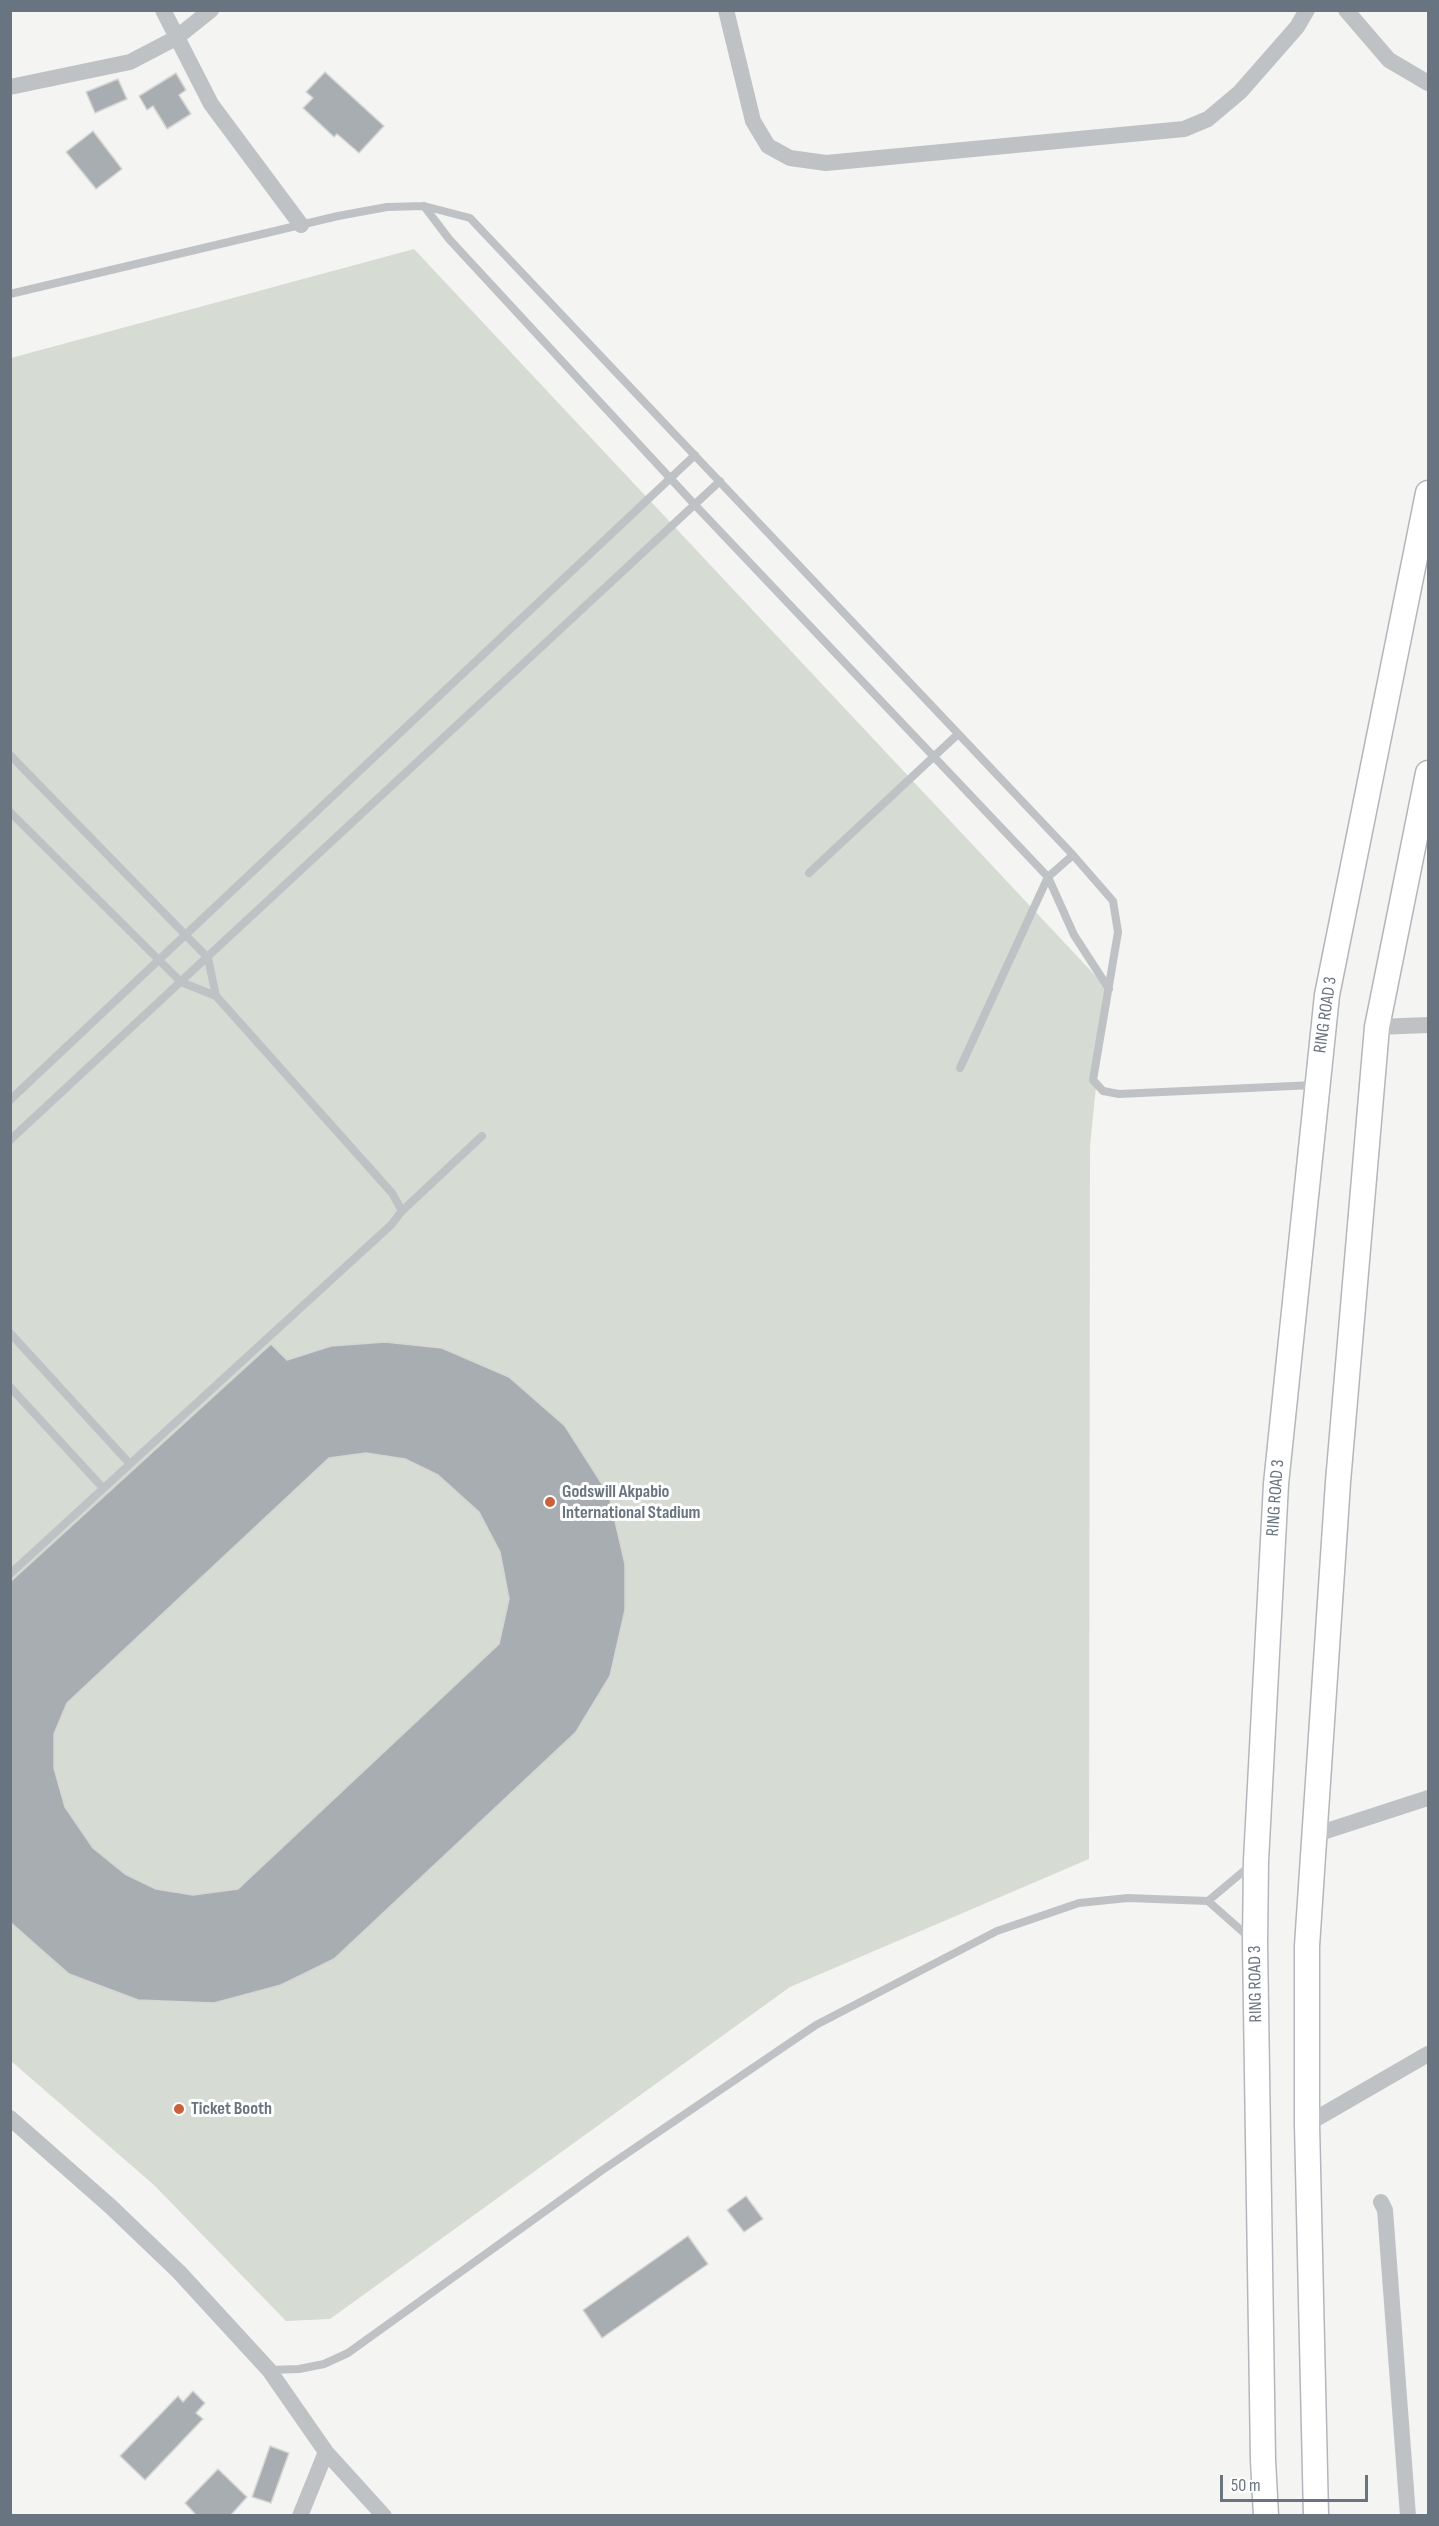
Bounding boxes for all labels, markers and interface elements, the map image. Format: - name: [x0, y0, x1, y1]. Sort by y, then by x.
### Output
- street label: RING ROAD 3: [1310, 975, 1342, 1055]
- street label: RING ROAD 3: [1263, 1459, 1289, 1537]
- place label: Godswill Akpabio International Stadium: [562, 1481, 701, 1524]
- marker: Godswill Akpabio International Stadium: [543, 1495, 557, 1509]
- street label: RING ROAD 3: [1245, 1945, 1267, 2023]
- place label: Ticket Booth: [191, 2098, 272, 2120]
- marker: Ticket Booth: [172, 2102, 186, 2116]
- scale bar: [1223, 2463, 1372, 2501]
- text: 50 m: [1231, 2475, 1261, 2496]

